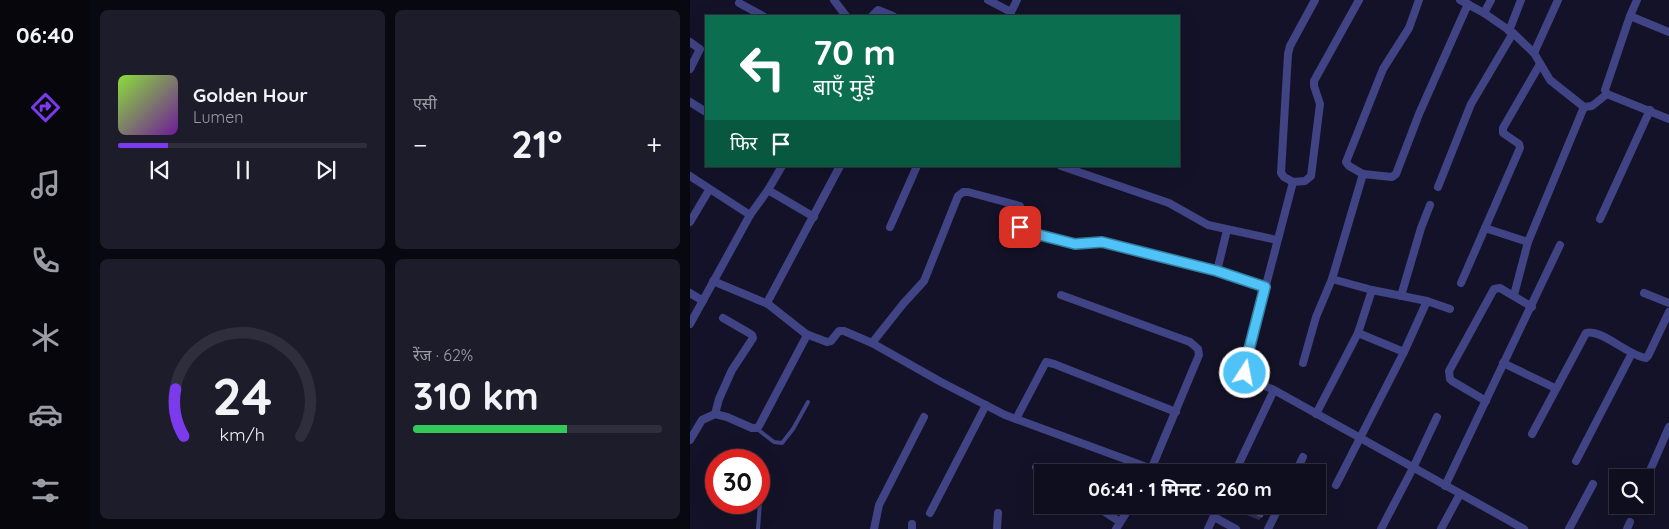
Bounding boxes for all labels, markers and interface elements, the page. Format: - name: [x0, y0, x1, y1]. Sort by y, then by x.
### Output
- text: 06:40: [16, 21, 74, 49]
- text: 70 m: [813, 30, 896, 74]
- icon: left: [730, 35, 795, 100]
- text: बाएँ मुड़ें: [813, 73, 874, 101]
- text: Golden Hour: [193, 83, 308, 107]
- icon: directions: [28, 90, 63, 125]
- text: एसी: [413, 93, 437, 113]
- text: Lumen: [193, 107, 244, 127]
- text: 21°: [511, 120, 563, 168]
- text: −: [413, 127, 428, 162]
- text: +: [646, 127, 662, 162]
- icon: arrive: [767, 130, 795, 158]
- text: फिर: [730, 131, 757, 155]
- icon: previous: [146, 156, 174, 184]
- icon: pause: [229, 156, 257, 184]
- icon: next: [312, 156, 340, 184]
- icon: music: [28, 167, 63, 202]
- pin: [999, 206, 1041, 248]
- icon: arrive: [1006, 213, 1034, 241]
- icon: phone: [28, 243, 63, 278]
- icon: climate: [28, 320, 63, 355]
- text: रेंज · 62%: [413, 345, 473, 365]
- position arrow: [1218, 346, 1270, 398]
- text: 24: [212, 363, 273, 428]
- text: 310 km: [413, 372, 539, 420]
- icon: car: [28, 397, 63, 432]
- text: km/h: [220, 423, 265, 445]
- speed limit sign: 30: [705, 449, 770, 514]
- map controls: [1609, 469, 1654, 514]
- button: search: [1609, 469, 1654, 514]
- icon: filters: [28, 473, 63, 508]
- text: 06:41 · 1 मिनट · 260 m: [1088, 477, 1272, 501]

